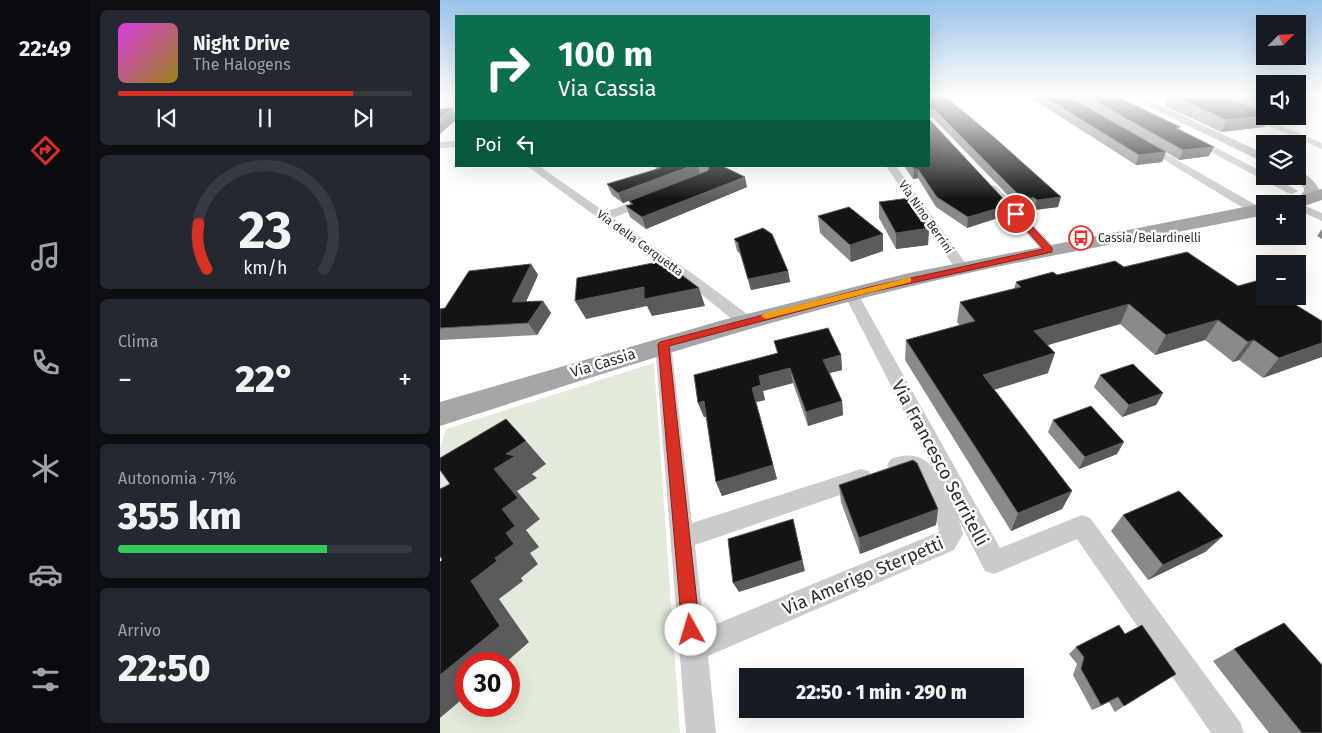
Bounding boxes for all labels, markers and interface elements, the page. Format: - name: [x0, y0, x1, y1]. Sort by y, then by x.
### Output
- north arrow: [1256, 15, 1306, 65]
- map controls: [1256, 15, 1306, 305]
- text: Night Drive: [193, 32, 290, 55]
- text: 100 m: [558, 33, 653, 75]
- text: 22:49: [19, 35, 71, 62]
- icon: right: [475, 35, 540, 100]
- text: The Halogens: [193, 55, 291, 74]
- text: Via Cassia: [558, 75, 657, 102]
- button: sound: [1256, 75, 1306, 125]
- icon: previous: [153, 104, 181, 132]
- icon: pause: [251, 104, 279, 132]
- icon: next: [349, 104, 377, 132]
- icon: left: [512, 130, 540, 158]
- icon: directions: [28, 133, 63, 168]
- text: Poi: [475, 133, 502, 156]
- button: layers: [1256, 135, 1306, 185]
- street label: Via Nino Berrini: [896, 178, 956, 256]
- pin: [995, 193, 1037, 235]
- button: +: [1256, 195, 1306, 245]
- text: 23: [238, 199, 292, 262]
- icon: arrive: [1002, 200, 1030, 228]
- street label: Via della Cerquetta: [594, 207, 686, 279]
- bus stop icon: Cassia/Belardinelli: [1068, 225, 1094, 251]
- place label: Cassia/Belardinelli: [1098, 231, 1201, 245]
- icon: music: [28, 239, 63, 274]
- button: −: [1256, 255, 1306, 305]
- text: km/h: [243, 257, 287, 279]
- text: Clima: [118, 332, 158, 351]
- icon: phone: [28, 345, 63, 380]
- street label: Via Cassia: [568, 345, 638, 381]
- text: 22°: [235, 356, 295, 402]
- text: −: [118, 363, 132, 396]
- text: +: [398, 363, 412, 396]
- street label: Via Francesco Serritelli: [887, 376, 993, 550]
- icon: climate: [28, 451, 63, 486]
- text: Autonomia · 71%: [118, 469, 236, 488]
- text: 355 km: [118, 493, 241, 539]
- street label: Via Amerigo Sterpetti: [779, 532, 947, 620]
- icon: car: [28, 557, 63, 592]
- position arrow: [664, 603, 716, 655]
- text: Arrivo: [118, 621, 161, 640]
- text: 22:50: [118, 645, 211, 691]
- speed limit sign: 30: [455, 652, 520, 717]
- icon: filters: [28, 662, 63, 697]
- text: 22:50 · 1 min · 290 m: [796, 681, 967, 704]

